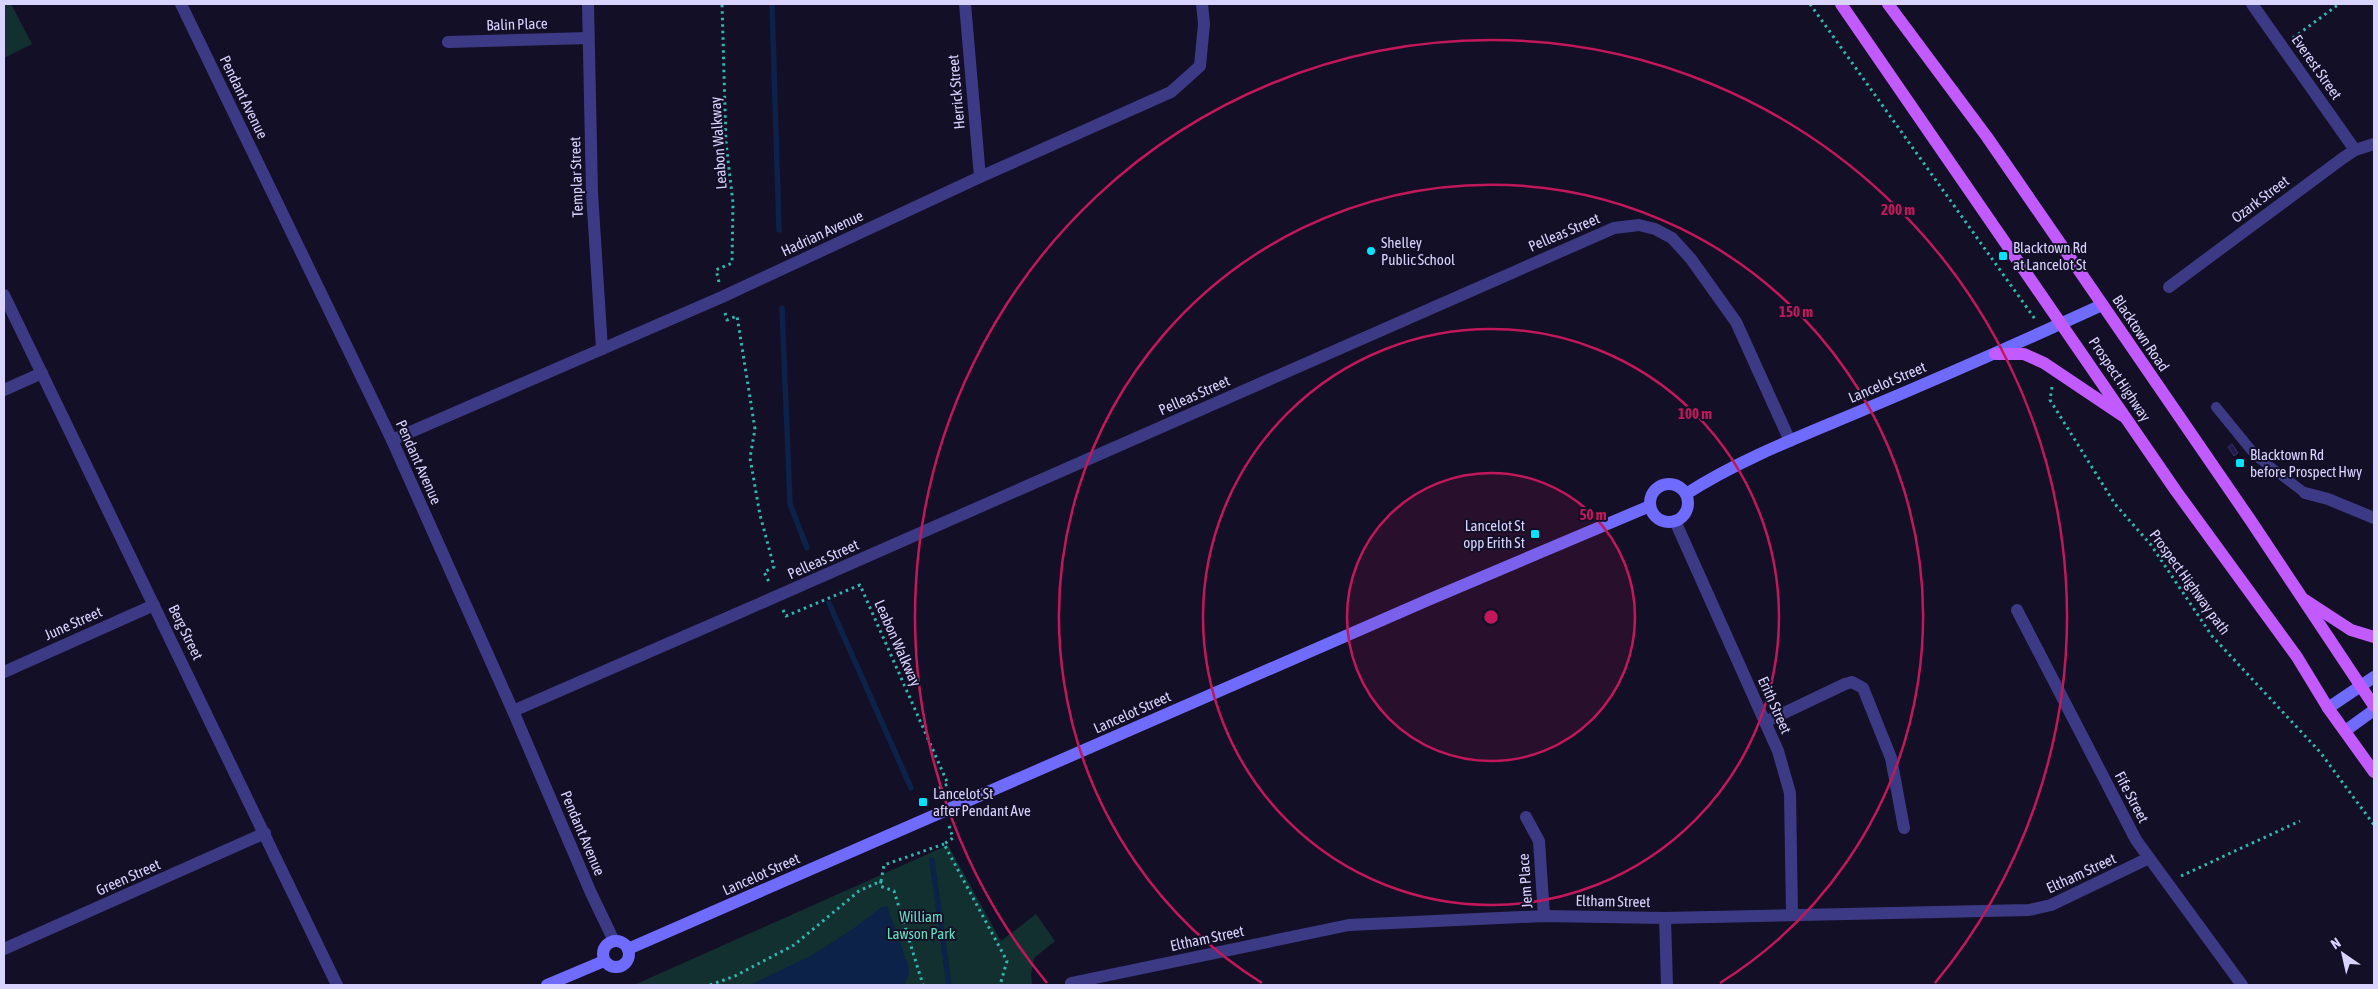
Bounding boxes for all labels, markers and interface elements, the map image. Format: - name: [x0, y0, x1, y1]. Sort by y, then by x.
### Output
- street label: Balin Place: [486, 14, 548, 34]
- street label: Everest Street: [2289, 31, 2345, 103]
- street label: Pendant Avenue: [217, 53, 272, 142]
- street label: Herrick Street: [944, 54, 968, 130]
- street label: Leabon Walkway: [706, 96, 730, 190]
- street label: Templar Street: [566, 136, 586, 218]
- street label: Ozark Street: [2228, 172, 2292, 226]
- text: 200 m: [1881, 201, 1915, 218]
- street label: Hadrian Avenue: [778, 207, 866, 259]
- street label: Pelleas Street: [1526, 209, 1602, 255]
- place label: Shelley Public School: [1381, 234, 1455, 268]
- place label: Blacktown Rd at Lancelot St: [2013, 239, 2087, 273]
- marker: Shelley Public School: [1365, 245, 1377, 257]
- marker: Blacktown Rd at Lancelot St: [1997, 250, 2009, 262]
- street label: Blacktown Road: [2109, 292, 2173, 374]
- text: 150 m: [1779, 303, 1813, 320]
- street label: Prospect Highway: [2086, 334, 2154, 424]
- street label: Lancelot Street: [1846, 358, 1928, 406]
- street label: Pelleas Street: [1156, 372, 1232, 418]
- text: 100 m: [1678, 405, 1712, 422]
- street label: Pendant Avenue: [393, 417, 445, 507]
- place label: Blacktown Rd before Prospect Hwy: [2250, 446, 2362, 480]
- marker: Blacktown Rd before Prospect Hwy: [2234, 457, 2246, 469]
- text: 50 m: [1580, 506, 1607, 523]
- place label: Lancelot St opp Erith St: [1463, 517, 1525, 551]
- street label: Prospect Highway path: [2146, 526, 2234, 638]
- marker: Lancelot St opp Erith St: [1529, 528, 1541, 540]
- street label: Pelleas Street: [785, 536, 861, 582]
- street label: Leabon Walkway: [871, 597, 925, 689]
- street label: Berg Street: [165, 602, 207, 662]
- street label: June Street: [42, 603, 104, 643]
- centre of rings: [1482, 608, 1500, 626]
- street label: Erith Street: [1755, 674, 1795, 736]
- street label: Lancelot Street: [1091, 687, 1173, 737]
- street label: Fife Street: [2111, 769, 2153, 825]
- place label: Lancelot St after Pendant Ave: [933, 785, 1031, 819]
- street label: Pendant Avenue: [557, 788, 609, 878]
- marker: Lancelot St after Pendant Ave: [917, 796, 929, 808]
- street label: Lancelot Street: [720, 849, 802, 899]
- street label: Eltham Street: [2044, 850, 2118, 896]
- street label: Jem Place: [1515, 853, 1535, 909]
- street label: Green Street: [93, 855, 163, 899]
- street label: Eltham Street: [1576, 892, 1650, 910]
- park label: William Lawson Park: [887, 908, 956, 942]
- street label: Eltham Street: [1169, 922, 1245, 954]
- north arrow: [2318, 929, 2368, 979]
- text: N: [2328, 934, 2344, 952]

